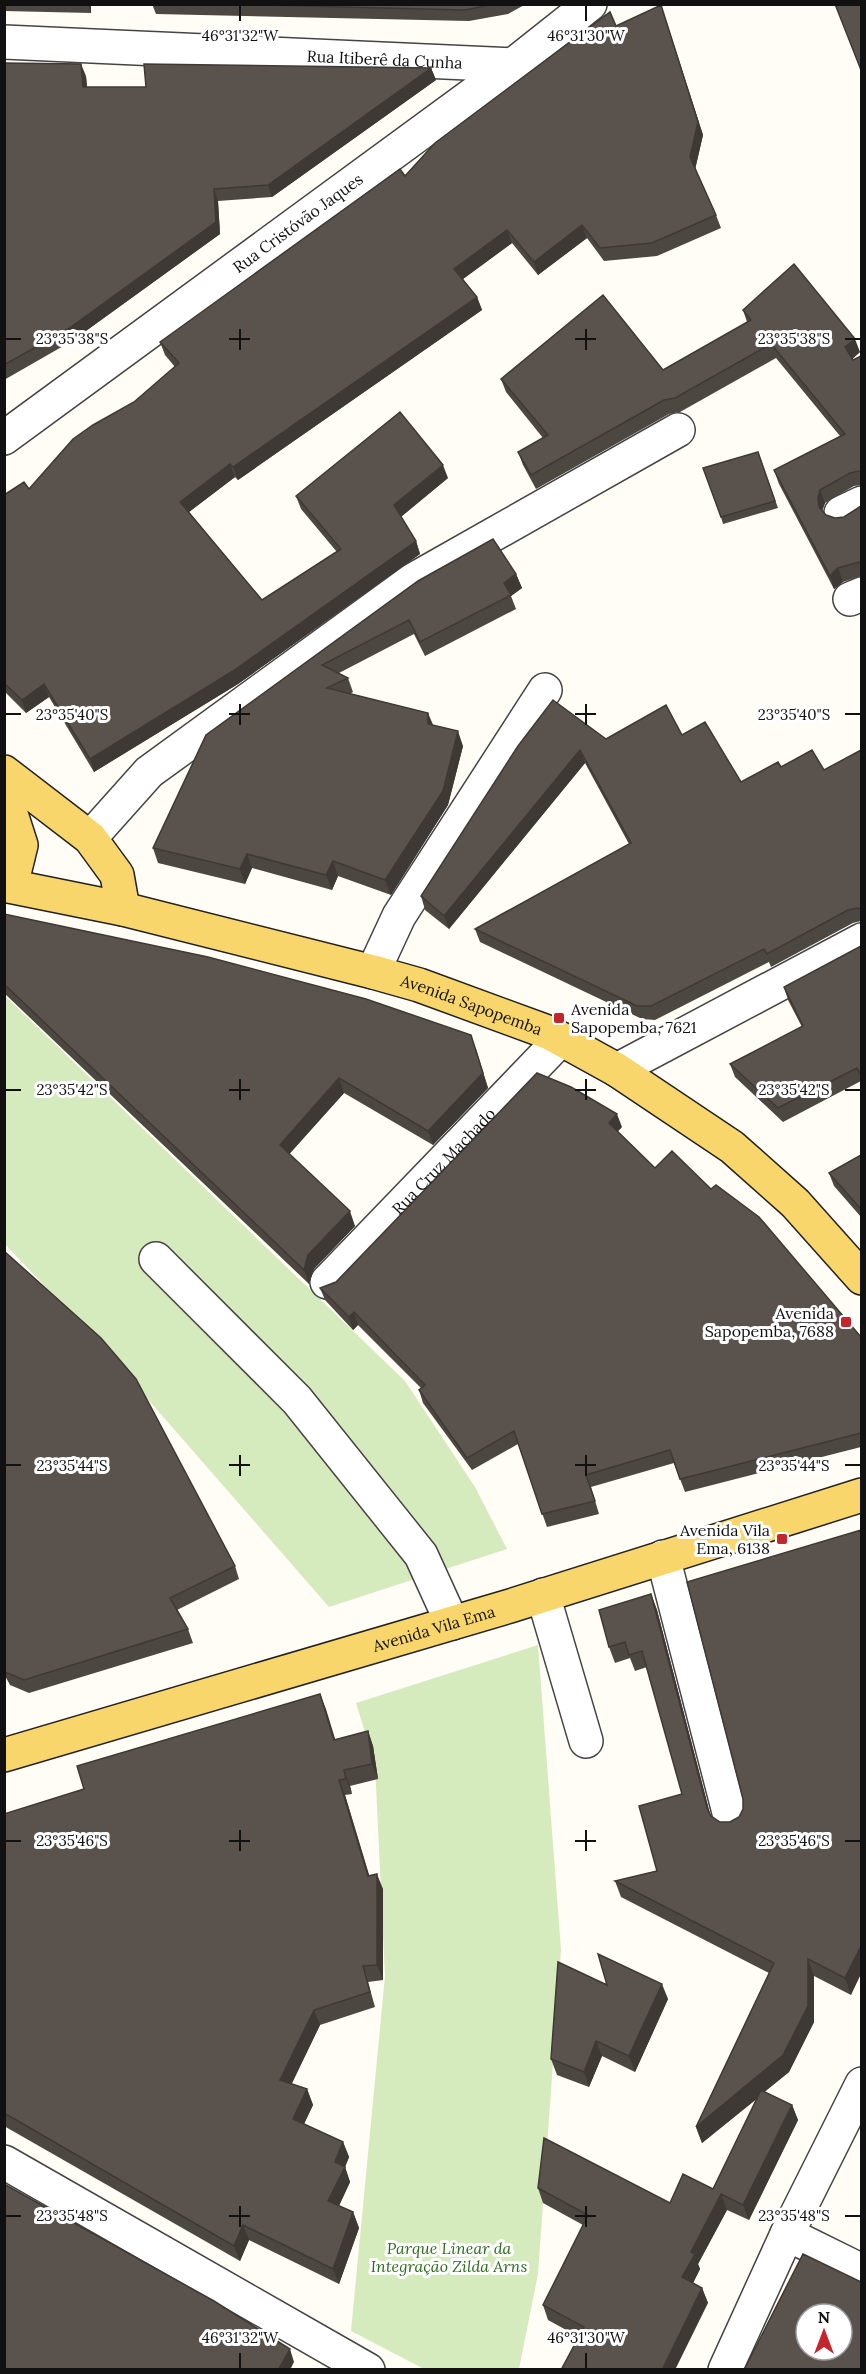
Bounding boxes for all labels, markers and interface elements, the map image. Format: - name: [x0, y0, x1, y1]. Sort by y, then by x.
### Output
- text: 46°31'32"W: [202, 26, 279, 45]
- text: 46°31'30"W: [547, 26, 626, 45]
- street label: Rua Itiberê da Cunha: [306, 46, 463, 73]
- street label: Rua Cristóvão Jaques: [229, 169, 367, 277]
- text: 23°35'38"S: [36, 329, 108, 348]
- text: 23°35'38"S: [758, 329, 830, 348]
- text: 23°35'40"S: [36, 705, 108, 724]
- text: 23°35'40"S: [758, 705, 830, 724]
- street label: Avenida Sapopemba: [397, 970, 545, 1039]
- place label: Avenida Sapopemba, 7621: [570, 999, 697, 1037]
- marker: Avenida Sapopemba, 7621: [552, 1011, 566, 1025]
- text: 23°35'42"S: [36, 1080, 108, 1099]
- text: 23°35'42"S: [758, 1080, 830, 1099]
- street label: Rua Cruz Machado: [388, 1103, 499, 1219]
- place label: Avenida Sapopemba, 7688: [705, 1303, 834, 1341]
- marker: Avenida Sapopemba, 7688: [839, 1315, 853, 1329]
- text: 23°35'44"S: [37, 1456, 108, 1475]
- text: 23°35'44"S: [759, 1456, 830, 1475]
- place label: Avenida Vila Ema, 6138: [679, 1520, 770, 1558]
- marker: Avenida Vila Ema, 6138: [775, 1532, 789, 1546]
- street label: Avenida Vila Ema: [369, 1601, 497, 1656]
- text: 23°35'46"S: [36, 1831, 108, 1850]
- text: 23°35'46"S: [758, 1831, 830, 1850]
- text: 23°35'48"S: [36, 2206, 108, 2225]
- text: 23°35'48"S: [758, 2206, 830, 2225]
- park label: Parque Linear da Integração Zilda Arns: [371, 2238, 527, 2276]
- north arrow: [794, 2302, 854, 2362]
- text: N: [818, 2307, 830, 2327]
- text: 46°31'32"W: [202, 2328, 279, 2347]
- text: 46°31'30"W: [547, 2328, 626, 2347]

